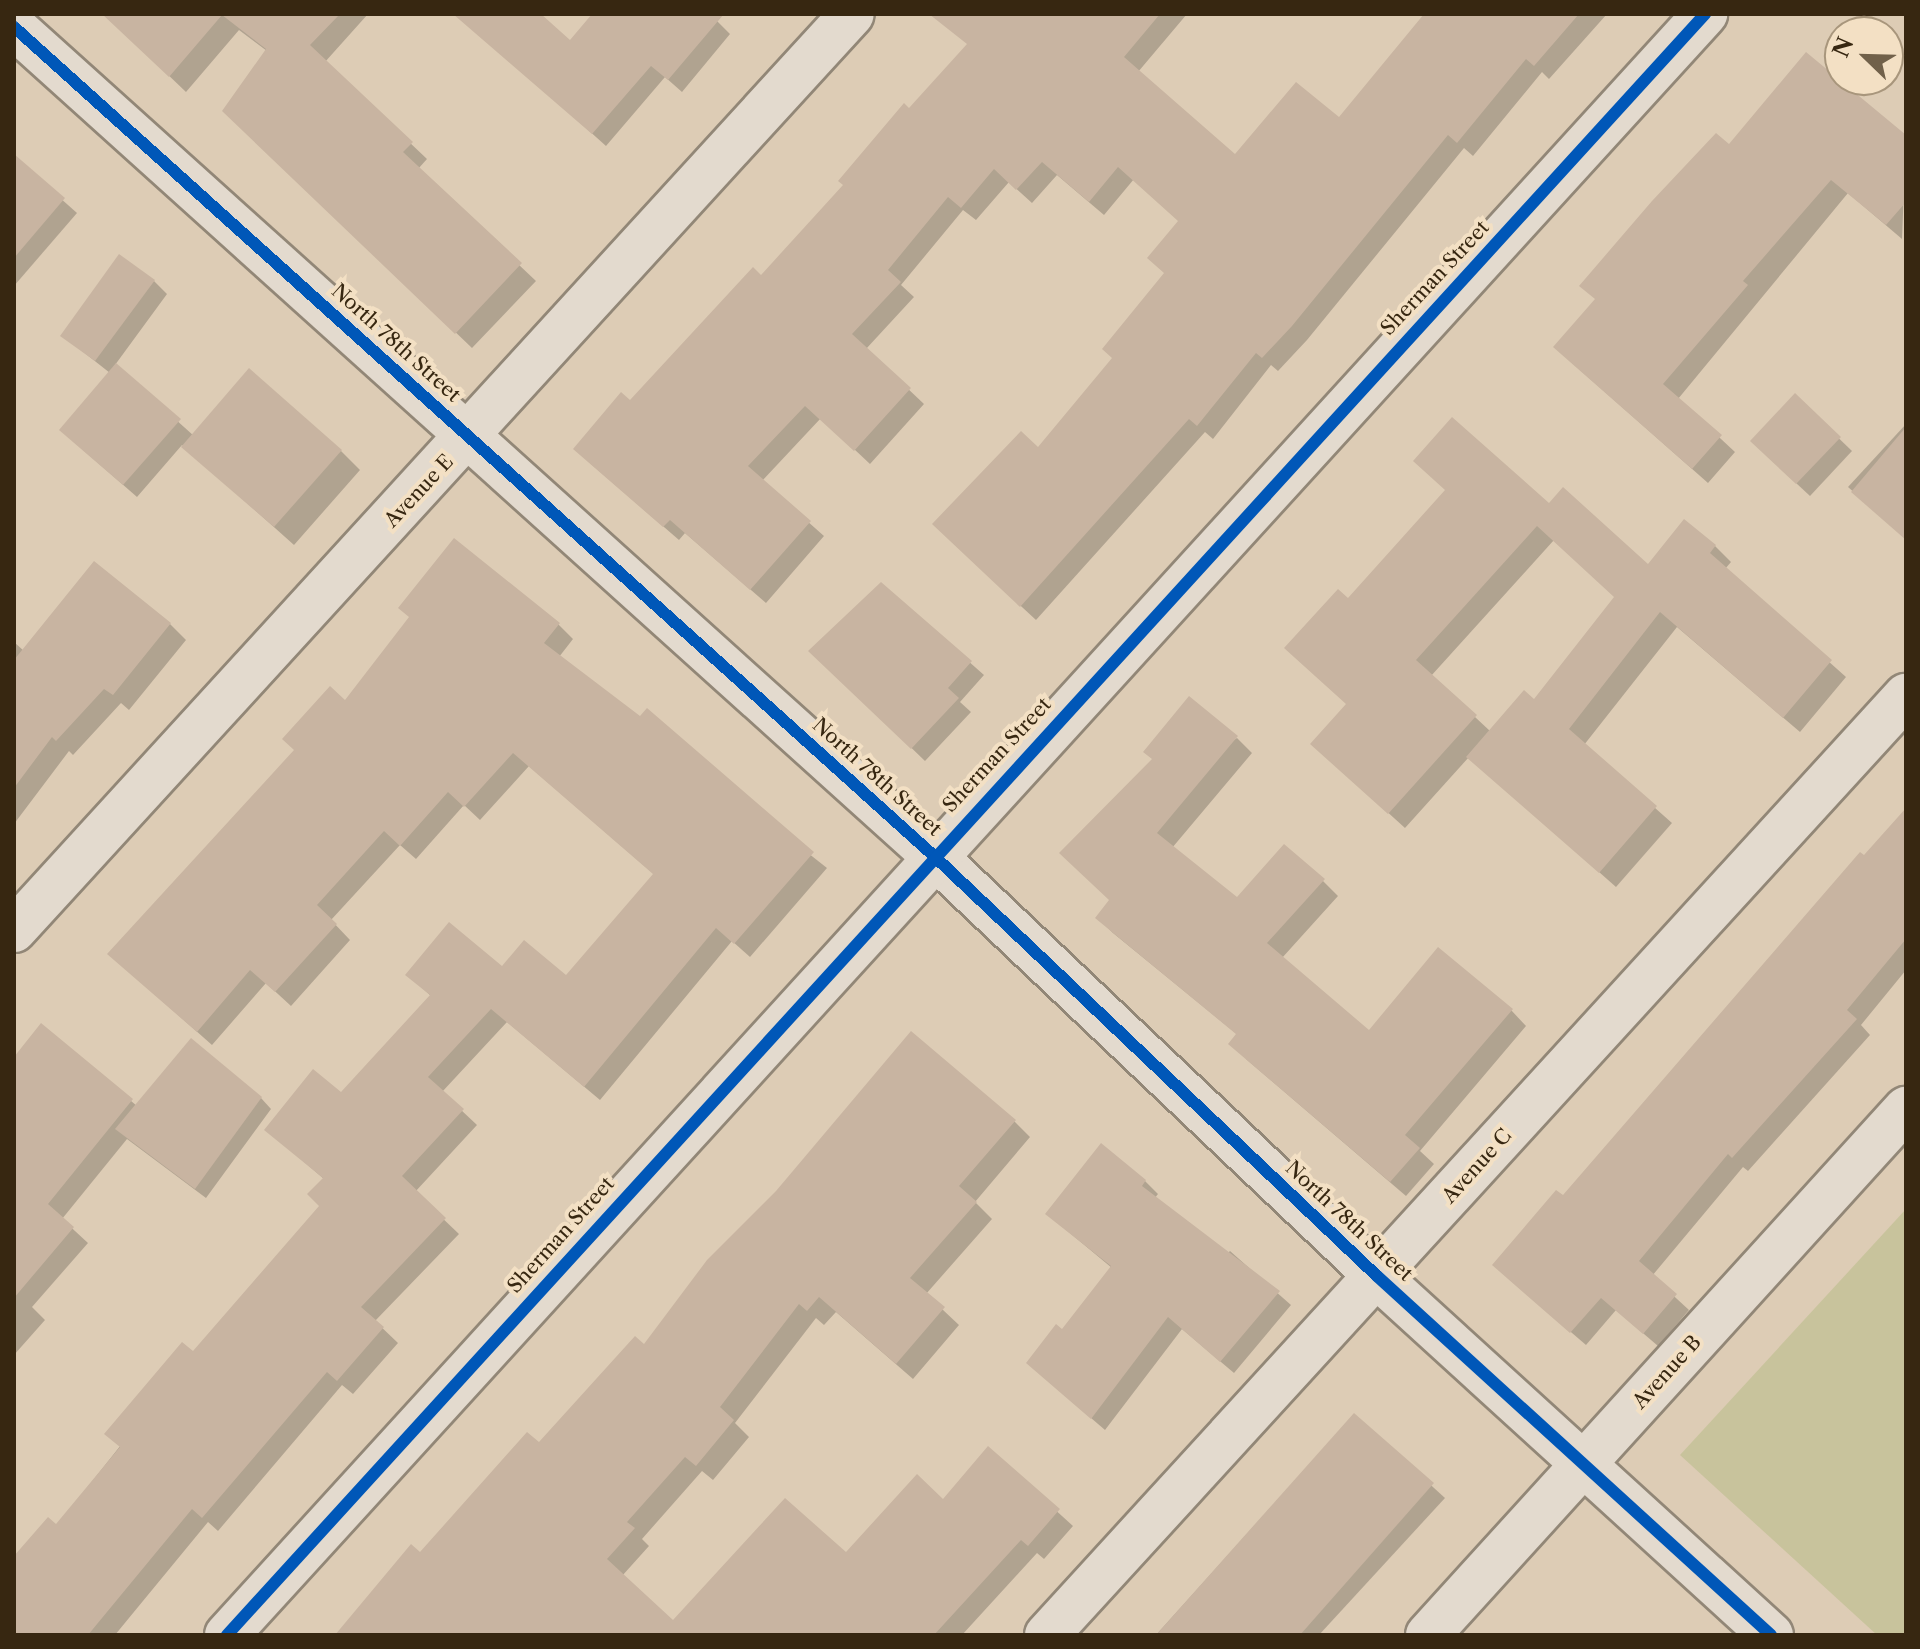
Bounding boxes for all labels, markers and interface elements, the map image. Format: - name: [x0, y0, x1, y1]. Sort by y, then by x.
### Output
- north arrow: [1824, 16, 1904, 96]
- text: N: [1827, 33, 1859, 61]
- street label: Sherman Street: [1376, 216, 1494, 340]
- street label: North 78th Street: [327, 279, 465, 407]
- street label: Avenue E: [379, 450, 459, 532]
- street label: Sherman Street: [938, 693, 1056, 817]
- street label: North 78th Street: [808, 713, 946, 841]
- street label: Avenue C: [1437, 1124, 1517, 1208]
- street label: North 78th Street: [1281, 1156, 1417, 1286]
- street label: Sherman Street: [503, 1172, 619, 1298]
- street label: Avenue B: [1628, 1330, 1706, 1414]

